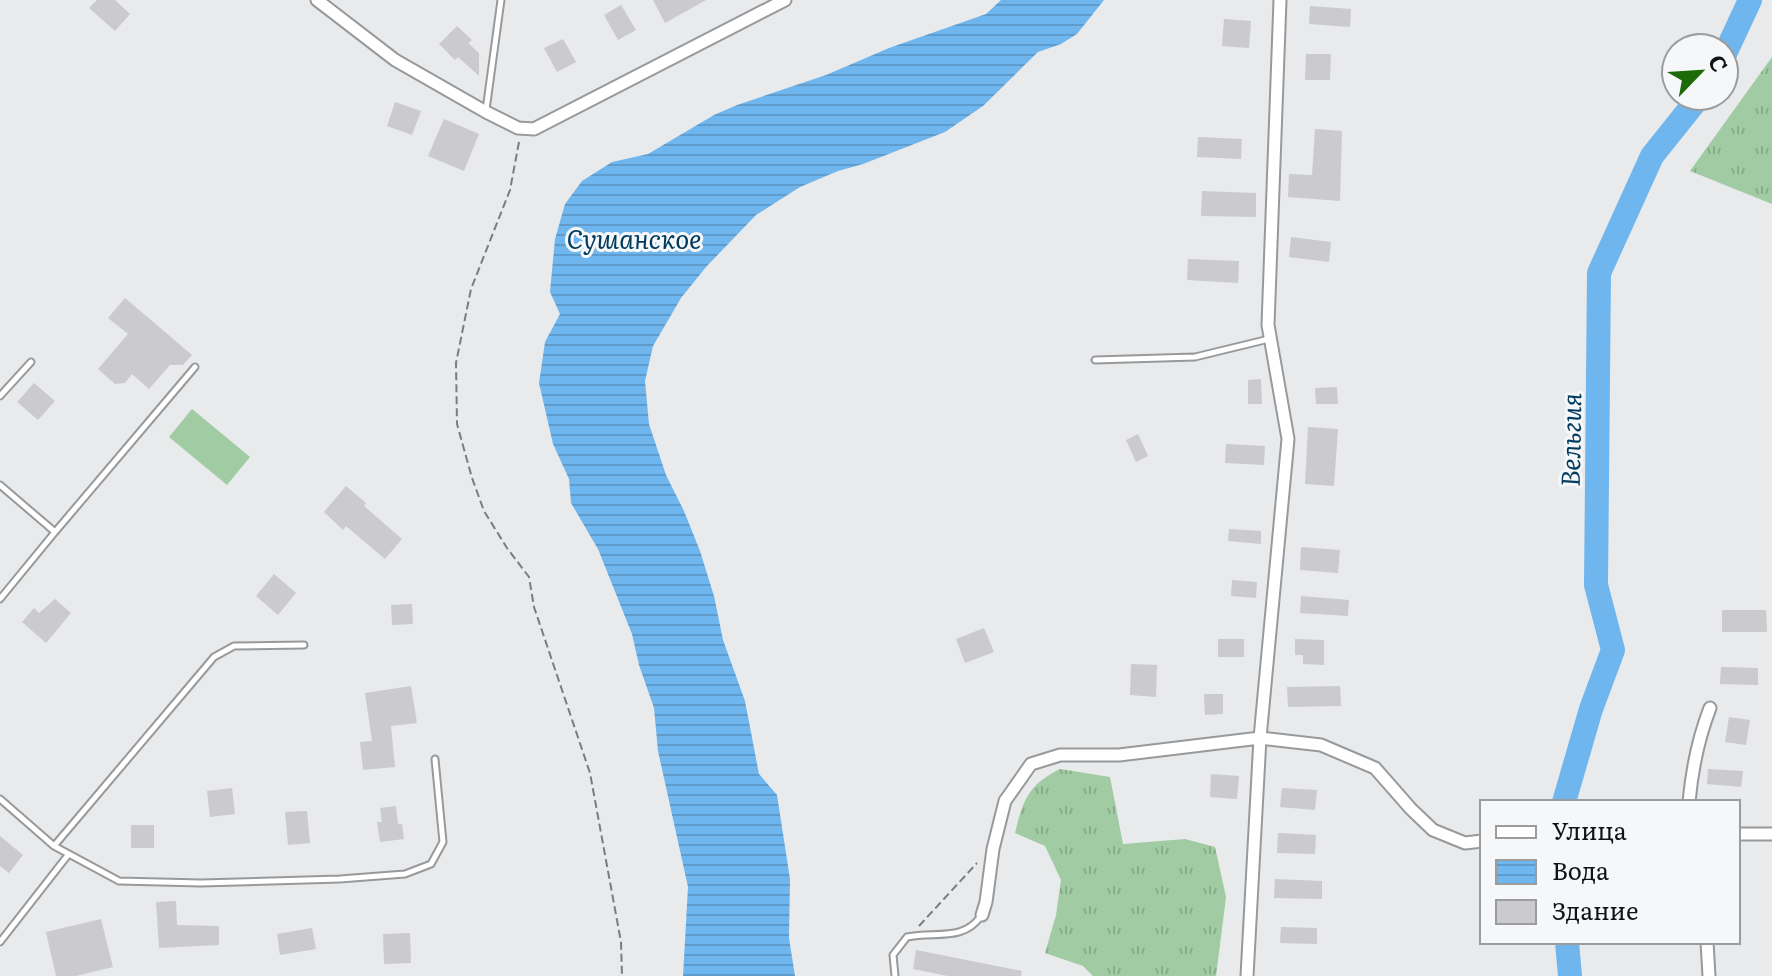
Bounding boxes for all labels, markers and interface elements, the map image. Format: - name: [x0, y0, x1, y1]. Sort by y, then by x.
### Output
- north arrow: [1660, 32, 1740, 112]
- text: С: [1701, 49, 1738, 77]
- water label: Сушанское: [567, 218, 701, 257]
- water label: Вельгия: [1549, 392, 1589, 487]
- legend: [1480, 800, 1740, 944]
- text: Улица: [1552, 812, 1627, 847]
- text: Вода: [1552, 852, 1609, 887]
- text: Здание: [1552, 892, 1638, 927]

